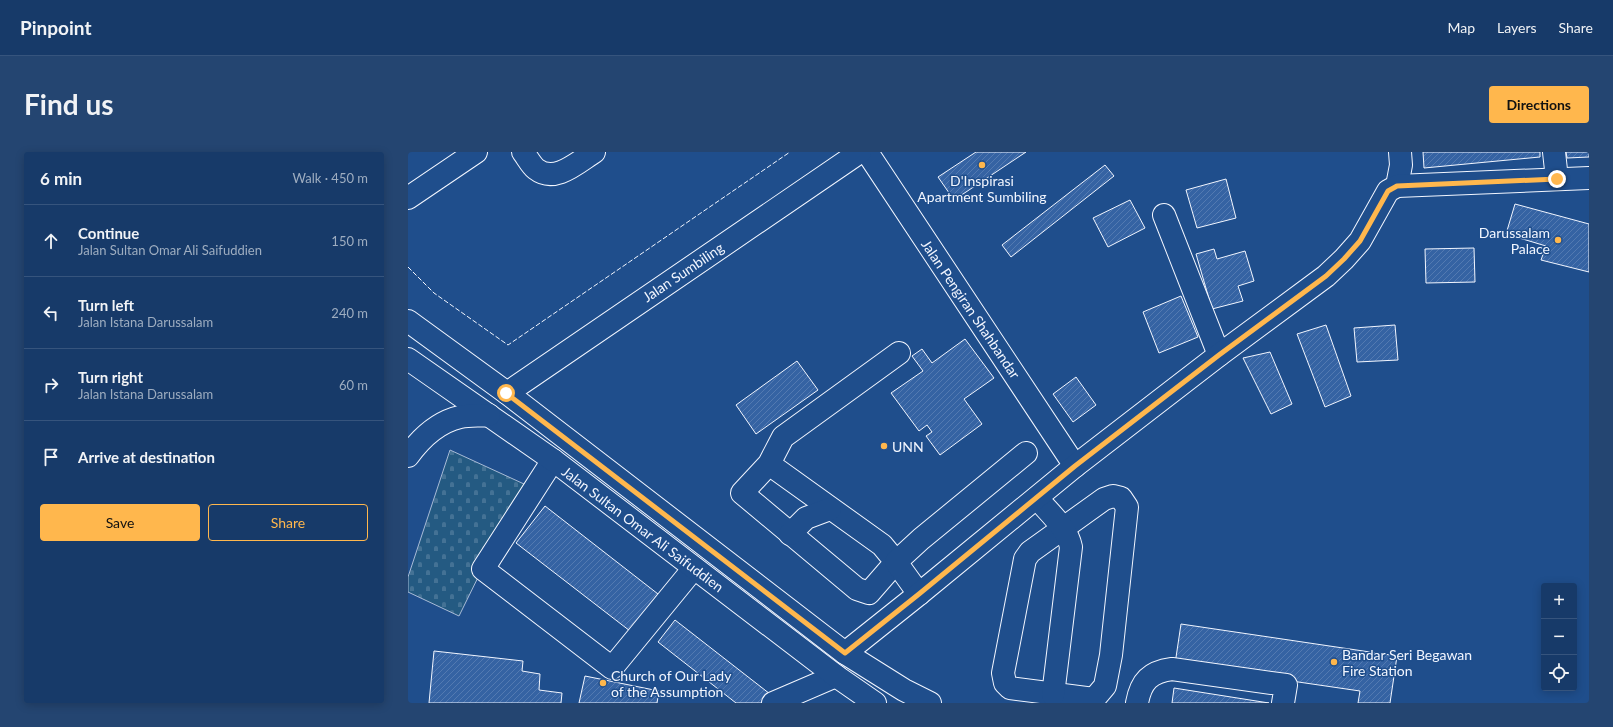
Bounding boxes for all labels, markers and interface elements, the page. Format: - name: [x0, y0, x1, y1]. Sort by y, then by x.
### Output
- text: Pinpoint: [20, 16, 91, 39]
- text: Map: [1447, 19, 1475, 36]
- text: Layers: [1497, 19, 1537, 36]
- text: Share: [1559, 19, 1593, 36]
- button: Directions: [1489, 86, 1589, 123]
- text: Find us: [24, 87, 114, 121]
- marker: D'Inspirasi Apartment Sumbiling: [977, 160, 987, 170]
- text: 6 min: [40, 168, 82, 189]
- text: Walk · 450 m: [292, 170, 368, 186]
- route end: [1548, 170, 1566, 188]
- place label: D'Inspirasi Apartment Sumbiling: [917, 172, 1047, 205]
- text: Continue: [78, 224, 139, 242]
- place label: Darussalam Palace: [1479, 224, 1550, 257]
- icon: ahead: [40, 230, 62, 252]
- text: 150 m: [331, 233, 368, 249]
- marker: Darussalam Palace: [1553, 235, 1563, 245]
- street label: Jalan Pengiran Shahbandar: [918, 236, 1024, 382]
- street label: Jalan Sumbiling: [639, 239, 727, 305]
- text: Jalan Sultan Omar Ali Saifuddien: [78, 242, 262, 258]
- text: Turn left: [78, 296, 134, 314]
- icon: left: [40, 302, 62, 324]
- text: 240 m: [331, 305, 368, 321]
- text: Jalan Istana Darussalam: [78, 314, 213, 330]
- text: Turn right: [78, 368, 143, 386]
- icon: right: [40, 374, 62, 396]
- text: 60 m: [339, 377, 368, 393]
- route start: [497, 384, 515, 402]
- text: Jalan Istana Darussalam: [78, 386, 213, 402]
- place label: UNN: [892, 438, 924, 455]
- marker: UNN: [879, 441, 889, 451]
- icon: arrive: [40, 446, 62, 468]
- text: Arrive at destination: [78, 448, 215, 466]
- street label: Jalan Sultan Omar Ali Saifuddien: [559, 463, 727, 595]
- button: Save: [40, 504, 200, 541]
- button: Share: [208, 504, 368, 541]
- map controls: [1541, 583, 1577, 691]
- button: +: [1541, 583, 1577, 619]
- button: −: [1541, 619, 1577, 655]
- place label: Bandar Seri Begawan Fire Station: [1342, 646, 1472, 679]
- button: locate: [1541, 655, 1577, 691]
- marker: Bandar Seri Begawan Fire Station: [1329, 657, 1339, 667]
- place label: Church of Our Lady of the Assumption: [611, 667, 732, 700]
- marker: Church of Our Lady of the Assumption: [598, 678, 608, 688]

